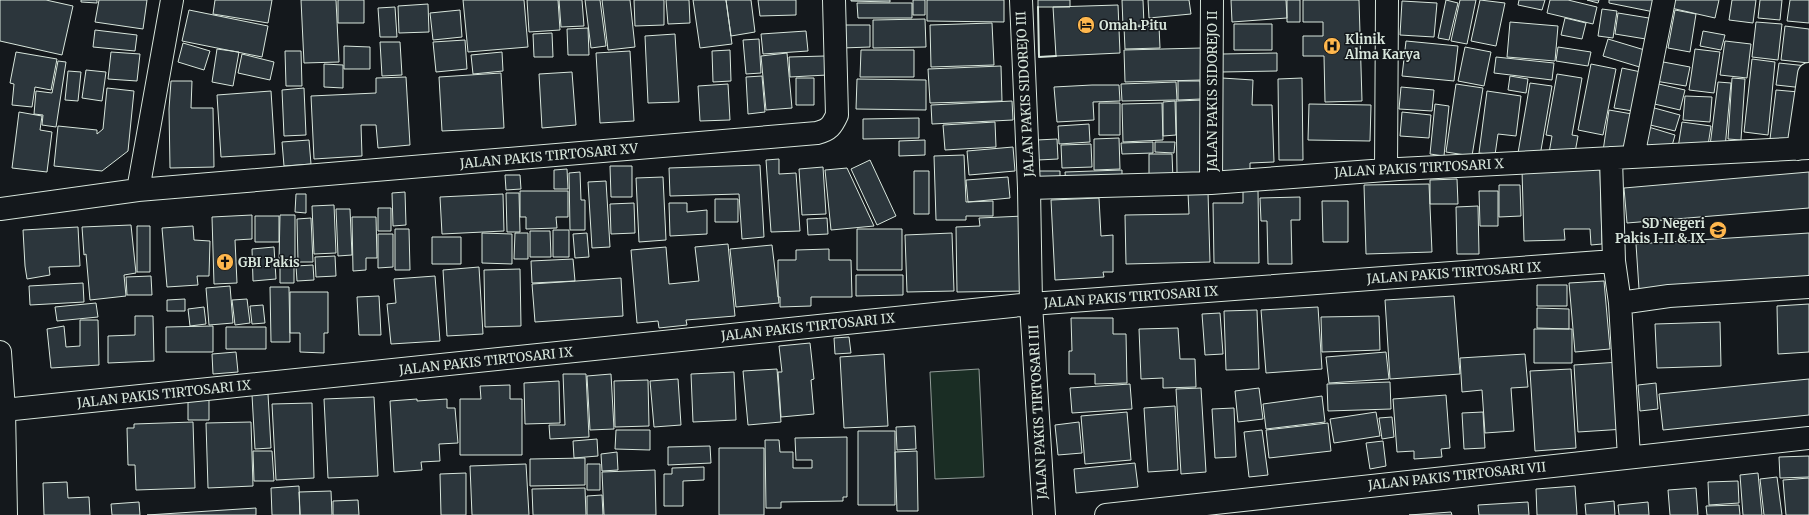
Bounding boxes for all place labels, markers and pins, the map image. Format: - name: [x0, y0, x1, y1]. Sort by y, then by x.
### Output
- hotel icon: Omah Pitu: [1076, 15, 1096, 35]
- place label: Omah Pitu: [1099, 17, 1167, 34]
- place label: Klinik Alma Karya: [1344, 31, 1420, 63]
- hospital icon: Klinik Alma Karya: [1322, 36, 1342, 56]
- place label: SD Negeri Pakis I-II & IX: [1615, 215, 1706, 247]
- school or university icon: SD Negeri Pakis I-II & IX: [1708, 220, 1728, 240]
- church icon: GBI Pakis: [215, 252, 235, 272]
- place label: GBI Pakis: [238, 254, 300, 271]

